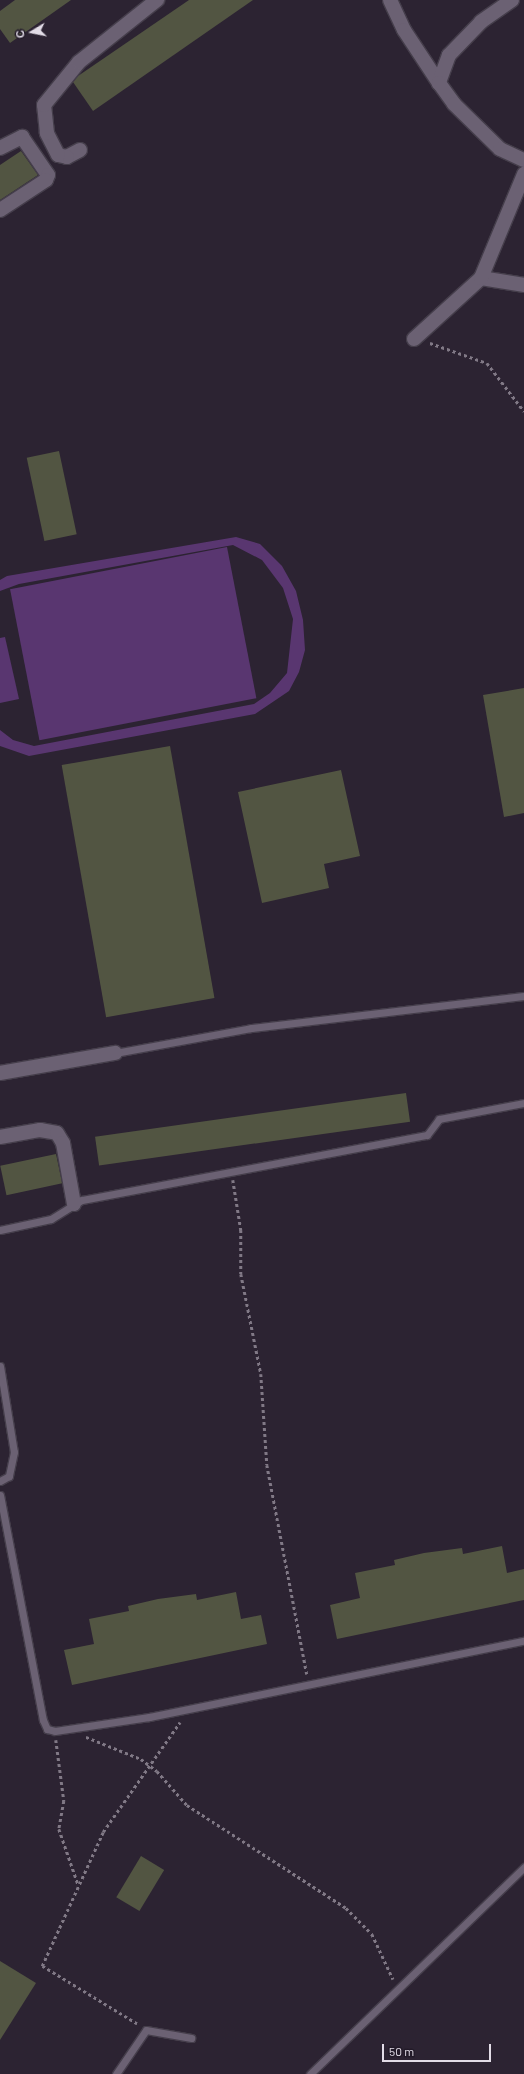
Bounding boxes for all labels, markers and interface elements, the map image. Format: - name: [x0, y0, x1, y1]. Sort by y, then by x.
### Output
- north arrow: [12, 12, 52, 52]
- text: С: [13, 29, 27, 39]
- scale bar: [384, 2036, 493, 2062]
- text: 50 m: [389, 2044, 414, 2058]

